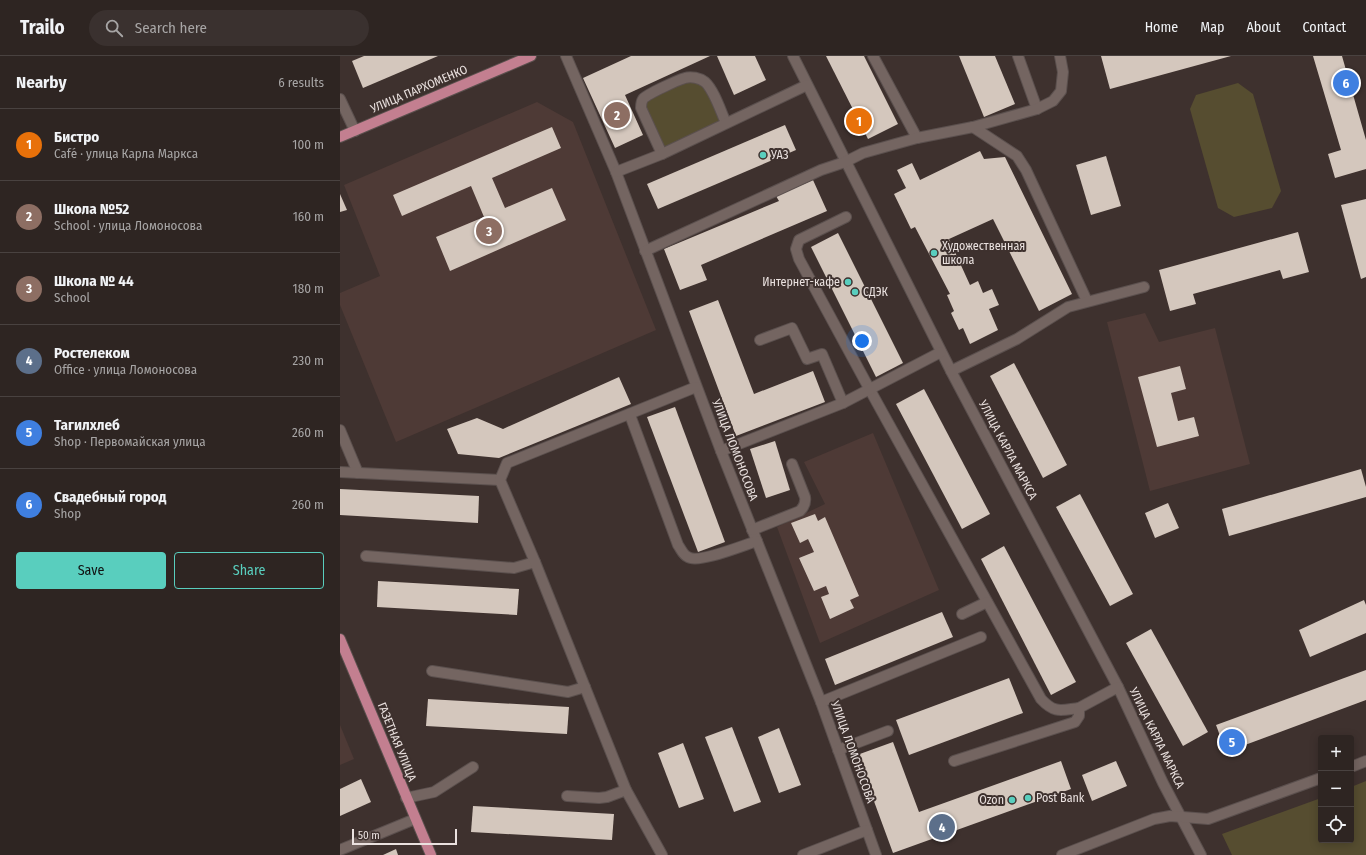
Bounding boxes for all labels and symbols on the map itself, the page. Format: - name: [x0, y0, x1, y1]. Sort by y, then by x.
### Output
- street label: УЛИЦА ПАРХОМЕНКО: [367, 62, 470, 116]
- pin: 6: [1333, 68, 1359, 98]
- pin: 2: [604, 100, 630, 130]
- pin: 1: [846, 106, 872, 136]
- place label: УАЗ: [770, 148, 789, 162]
- marker: УАЗ: [758, 150, 768, 160]
- pin: 3: [476, 216, 502, 246]
- place label: Художественная школа: [942, 239, 1025, 267]
- marker: Художественная школа: [929, 248, 939, 258]
- place label: Интернет-кафе: [762, 275, 840, 289]
- marker: Интернет-кафе: [843, 277, 853, 287]
- place label: СДЭК: [863, 285, 889, 299]
- marker: СДЭК: [850, 287, 860, 297]
- your location: [852, 331, 872, 351]
- street label: УЛИЦА ЛОМОНОСОВА: [709, 396, 761, 503]
- street label: УЛИЦА КАРЛА МАРКСА: [975, 397, 1040, 503]
- street label: УЛИЦА КАРЛА МАРКСА: [1126, 684, 1188, 791]
- street label: УЛИЦА ЛОМОНОСОВА: [828, 698, 878, 806]
- street label: ГАЗЕТНАЯ УЛИЦА: [375, 700, 419, 784]
- pin: 5: [1219, 727, 1245, 757]
- place label: Post Bank: [1036, 791, 1085, 805]
- place label: Ozon: [979, 793, 1004, 807]
- marker: Post Bank: [1023, 793, 1033, 803]
- marker: Ozon: [1007, 795, 1017, 805]
- pin: 4: [929, 812, 955, 842]
- scale bar: [352, 827, 457, 846]

